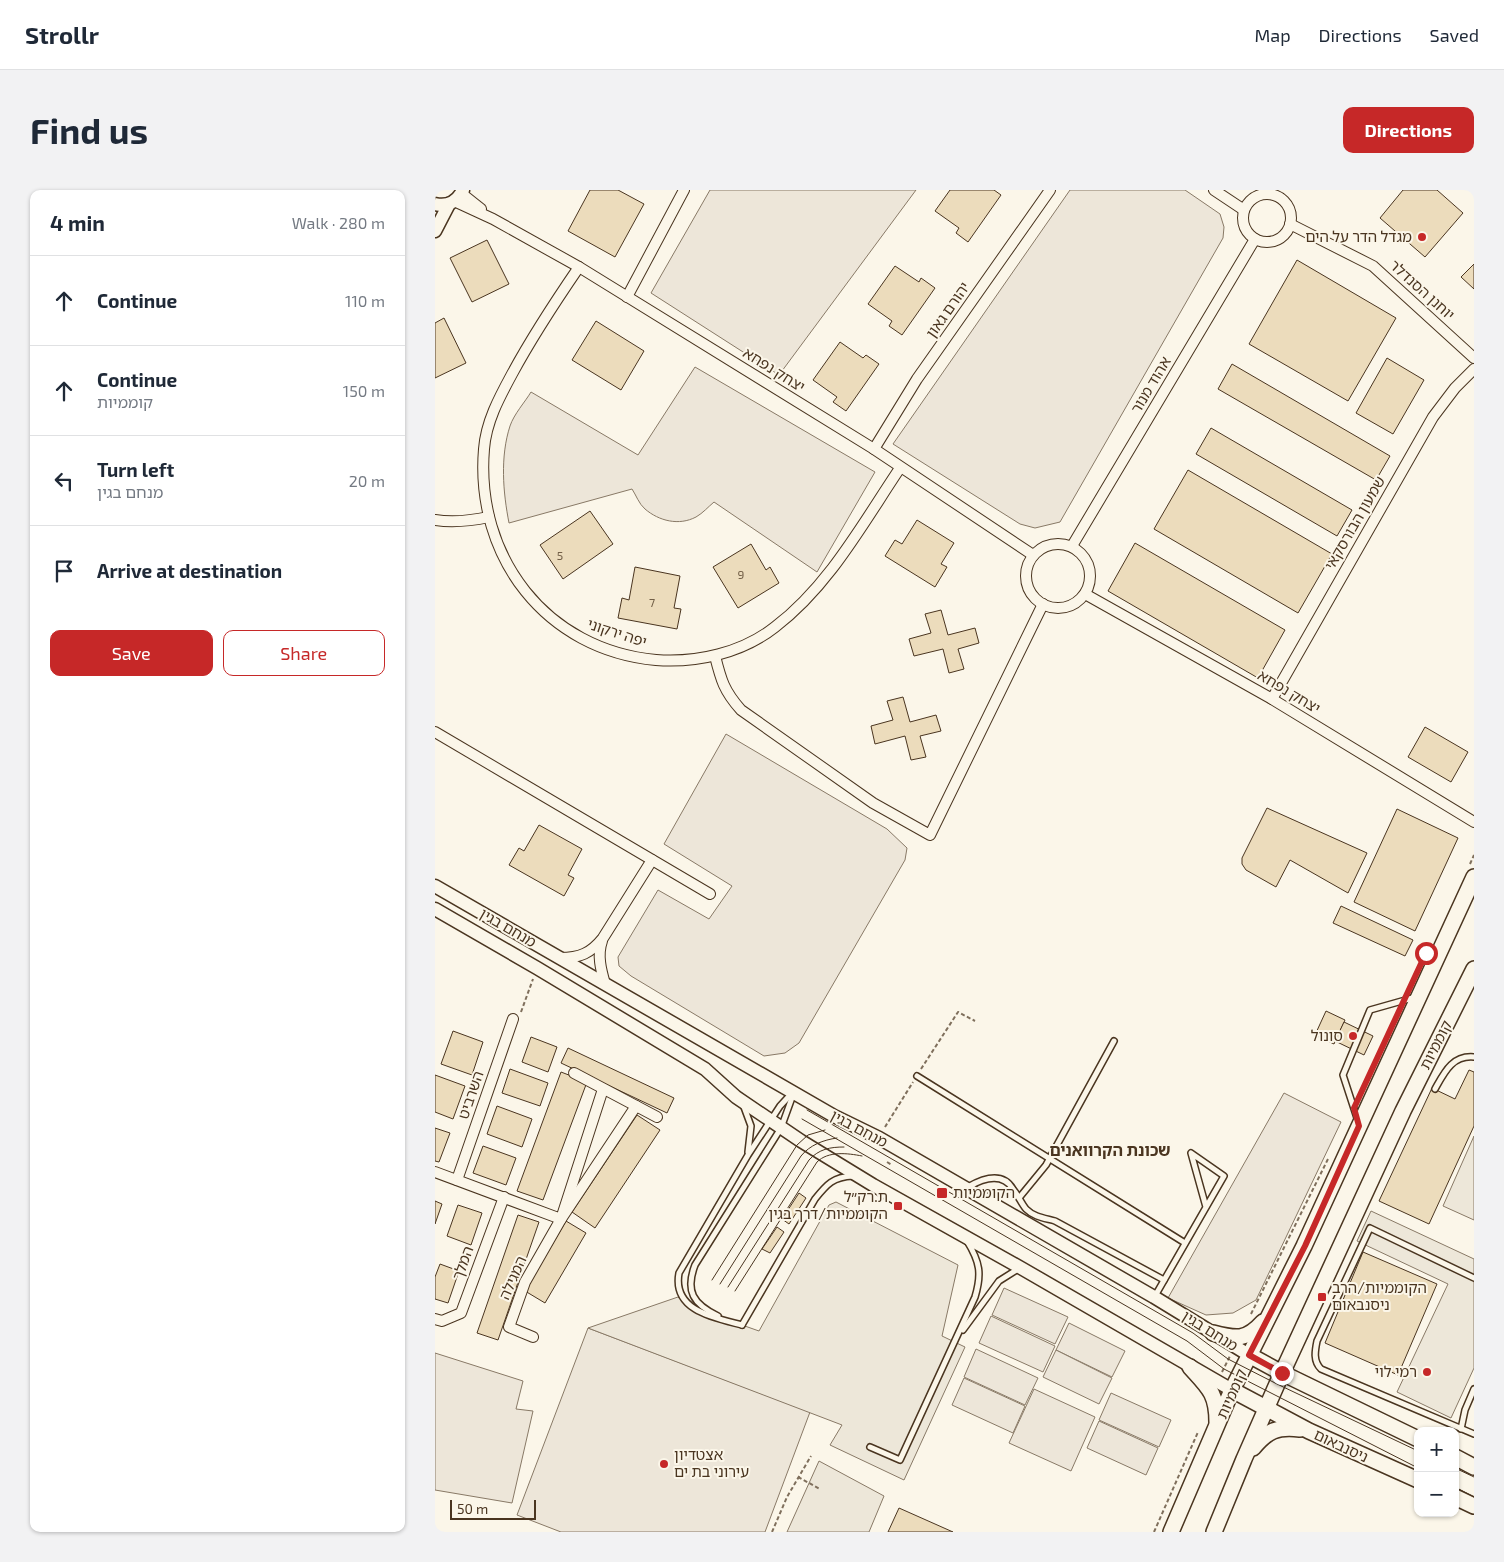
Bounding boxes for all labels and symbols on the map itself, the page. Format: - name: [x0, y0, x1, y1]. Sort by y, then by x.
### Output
- place label: מגדל הדר על הים: [1305, 227, 1412, 245]
- marker: מגדל הדר על הים: [1416, 231, 1428, 243]
- street label: יוחנן הסנדלר: [1386, 255, 1459, 323]
- street label: יהורם גאון: [921, 278, 973, 341]
- street label: יצחק נפחא: [740, 343, 809, 395]
- street label: אהוד מנור: [1126, 353, 1174, 416]
- street label: שמעון הבורסקאי: [1320, 472, 1388, 573]
- house number: 5: [557, 548, 563, 562]
- house number: 9: [738, 567, 745, 581]
- house number: 7: [649, 595, 655, 609]
- street label: יפה ירקוני: [585, 614, 649, 650]
- street label: יצחק נפחא: [1255, 666, 1324, 717]
- street label: מנחם בגין: [477, 904, 540, 951]
- route start: [1415, 942, 1438, 965]
- street label: קוממיות: [1415, 1017, 1455, 1072]
- place label: סונול: [1311, 1026, 1343, 1044]
- marker: סונול: [1347, 1030, 1359, 1042]
- street label: השרביט: [453, 1068, 487, 1121]
- street label: מנחם בגין: [828, 1106, 891, 1151]
- district label: שכונת הקרוואנים: [1049, 1140, 1171, 1159]
- place label: הקוממיות: [953, 1183, 1015, 1201]
- marker: הקוממיות: [935, 1186, 949, 1200]
- place label: ת.רק״ל הקוממיות/דרך בגין: [768, 1187, 888, 1222]
- marker: ת.רק״ל הקוממיות/דרך בגין: [892, 1200, 904, 1212]
- street label: המלך: [448, 1243, 476, 1282]
- street label: המגילה: [494, 1253, 530, 1302]
- place label: הקוממיות/הרב ניסנבאום: [1332, 1278, 1427, 1313]
- marker: הקוממיות/הרב ניסנבאום: [1316, 1291, 1328, 1303]
- street label: מנחם בגין: [1179, 1306, 1242, 1354]
- route end: [1271, 1362, 1294, 1385]
- place label: רמי לוי: [1375, 1362, 1417, 1380]
- street label: קוממיות: [1212, 1366, 1250, 1421]
- marker: רמי לוי: [1421, 1366, 1433, 1378]
- street label: ניסנבאום: [1311, 1425, 1371, 1465]
- place label: אצטדיון עירוני בת ים: [674, 1445, 749, 1480]
- marker: אצטדיון עירוני בת ים: [658, 1458, 670, 1470]
- scale bar: [450, 1497, 536, 1520]

